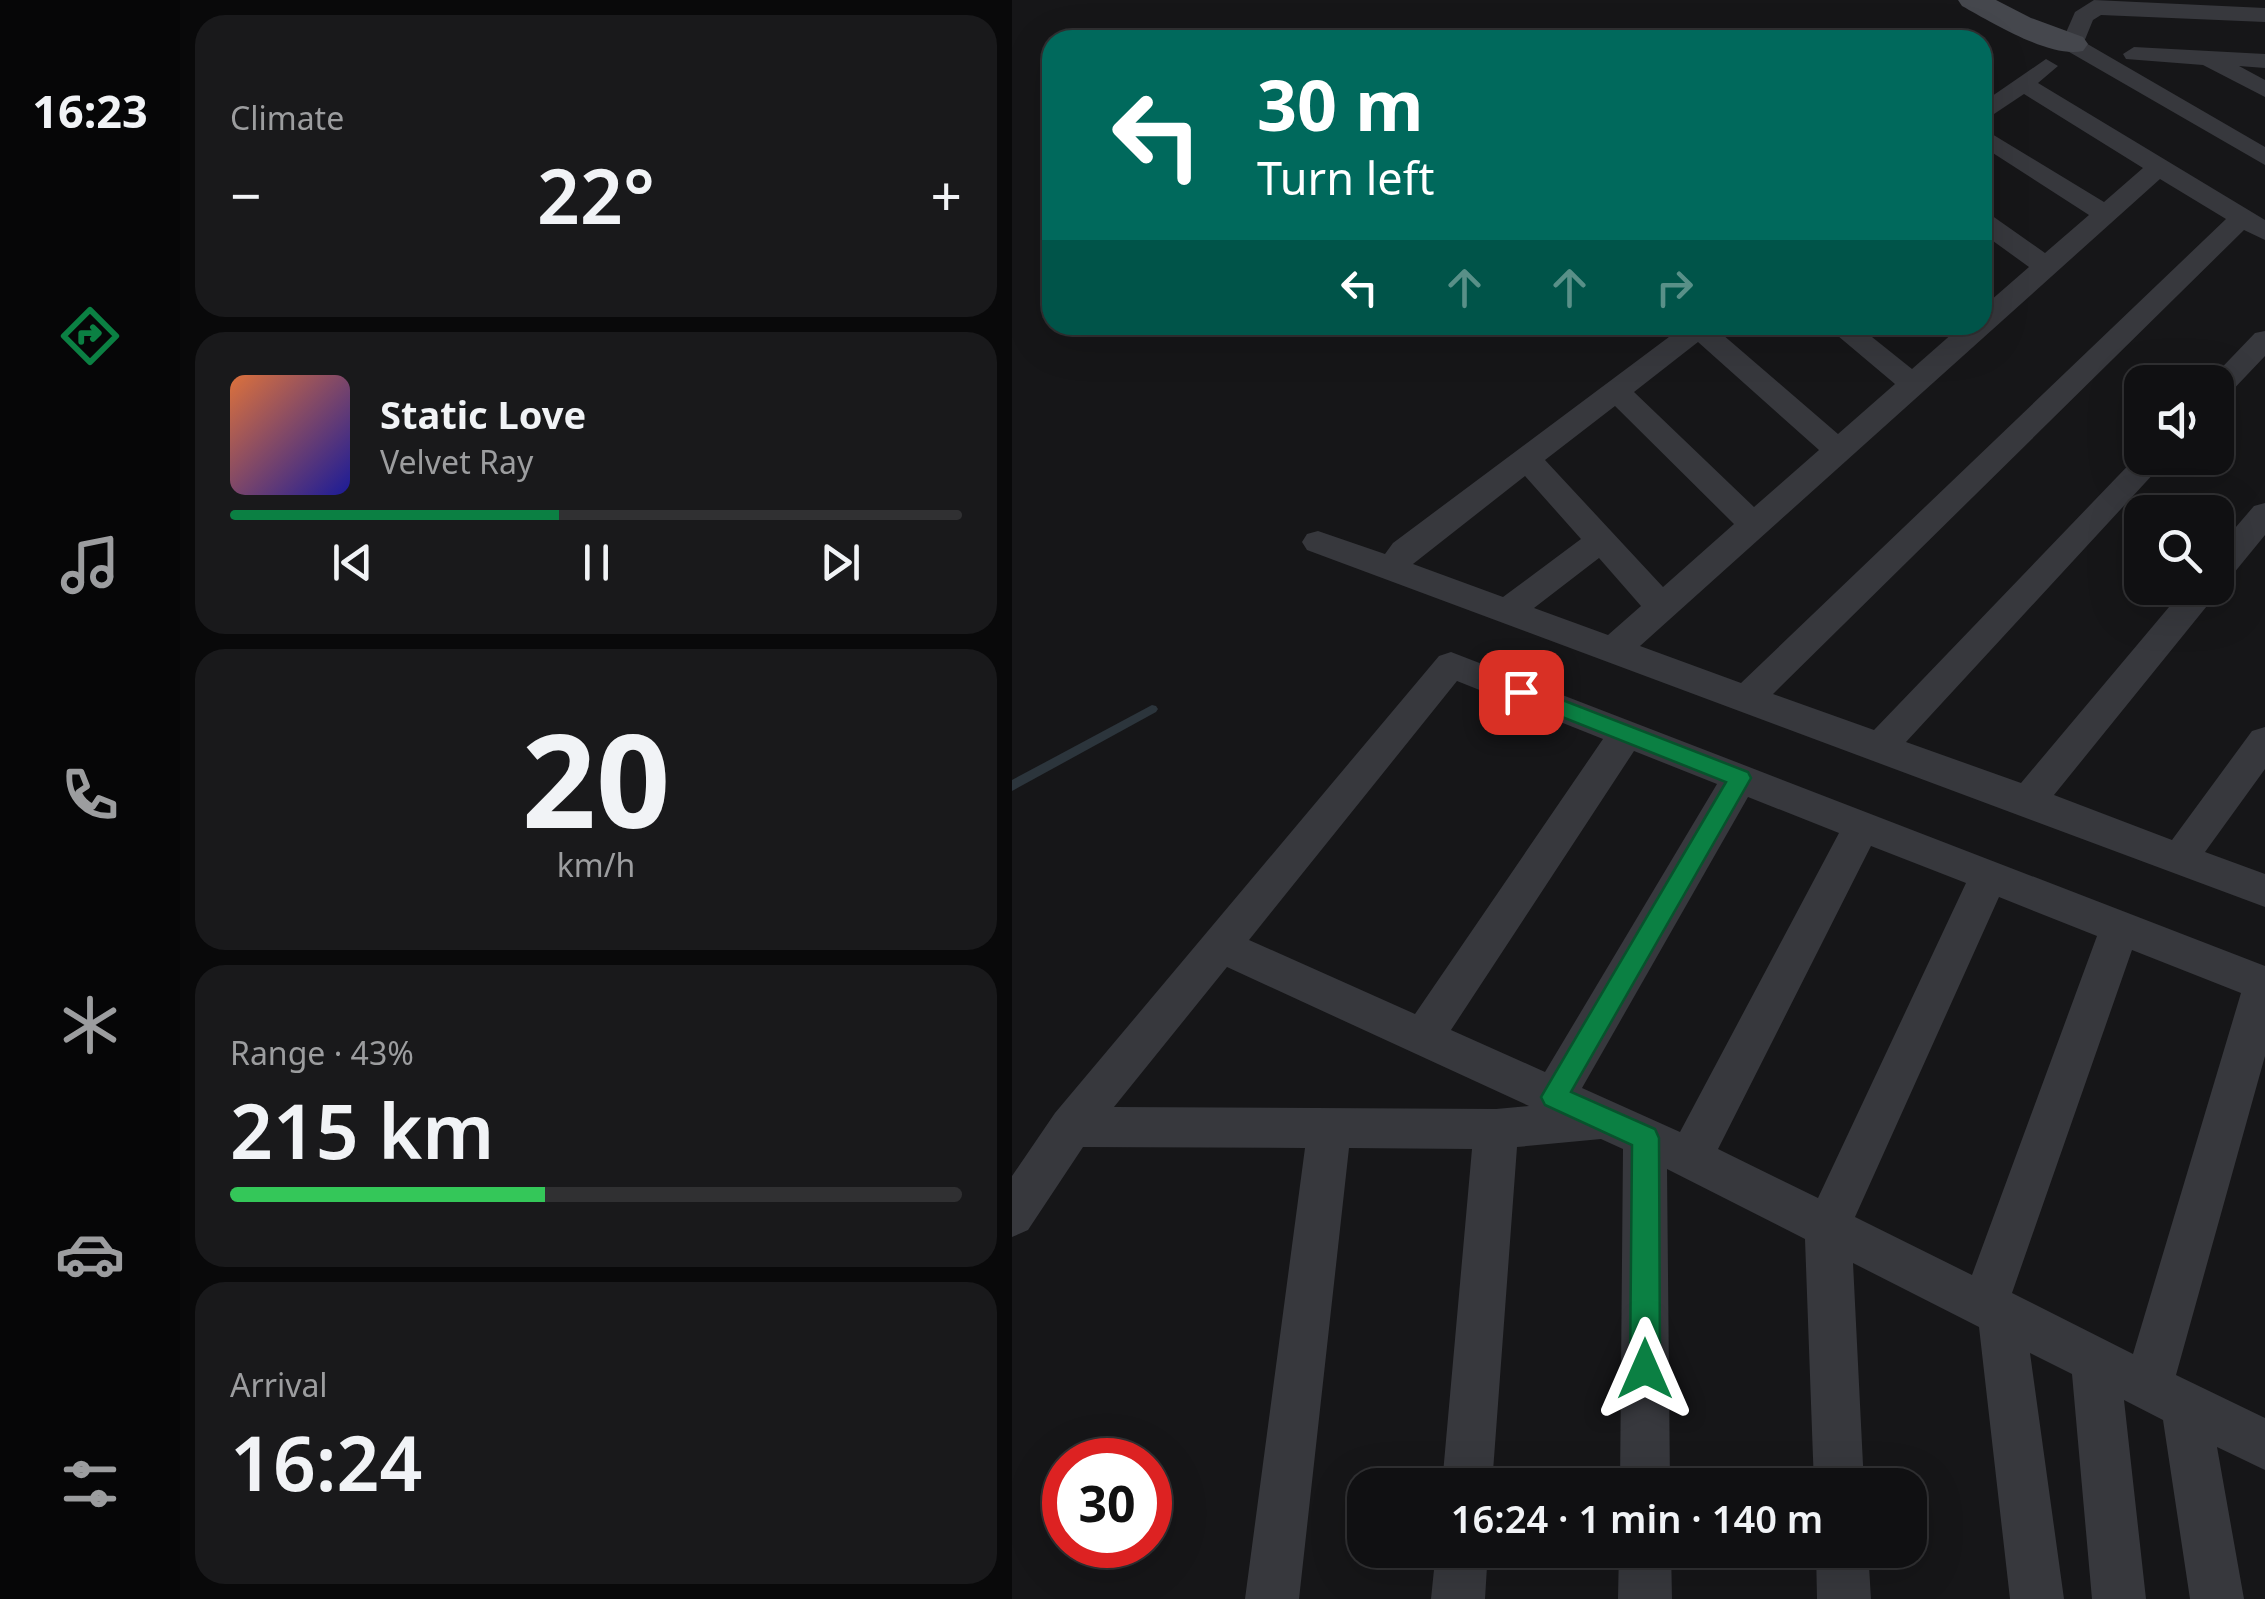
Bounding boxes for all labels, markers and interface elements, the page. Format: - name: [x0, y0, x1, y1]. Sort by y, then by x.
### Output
- text: 30 m: [1257, 56, 1424, 152]
- icon: left: [1092, 70, 1222, 200]
- text: 16:23: [32, 80, 148, 141]
- text: Climate: [230, 96, 344, 139]
- text: 22°: [537, 144, 655, 246]
- text: Turn left: [1257, 147, 1434, 208]
- text: −: [230, 157, 261, 232]
- text: +: [931, 157, 962, 232]
- icon: left: [1332, 260, 1387, 315]
- icon: ahead: [1437, 260, 1492, 315]
- icon: ahead: [1542, 260, 1597, 315]
- icon: right: [1647, 260, 1702, 315]
- icon: directions: [55, 301, 125, 371]
- map controls: [2124, 365, 2234, 605]
- button: sound: [2124, 365, 2234, 475]
- text: Static Love: [380, 388, 586, 440]
- text: Velvet Ray: [380, 440, 533, 483]
- button: search: [2124, 495, 2234, 605]
- icon: music: [55, 530, 125, 600]
- icon: previous: [325, 535, 380, 590]
- icon: pause: [569, 535, 624, 590]
- icon: next: [813, 535, 868, 590]
- pin: [1479, 650, 1564, 735]
- icon: arrive: [1494, 665, 1549, 720]
- text: 20: [522, 689, 670, 866]
- icon: phone: [55, 760, 125, 830]
- text: km/h: [557, 843, 635, 886]
- icon: climate: [55, 990, 125, 1060]
- text: Range · 43%: [230, 1031, 414, 1074]
- text: 215 km: [230, 1079, 494, 1181]
- icon: car: [55, 1219, 125, 1289]
- position arrow: [1593, 1317, 1697, 1421]
- text: Arrival: [230, 1363, 328, 1406]
- text: 16:24: [230, 1411, 422, 1513]
- speed limit sign: 30: [1042, 1438, 1172, 1568]
- icon: filters: [55, 1449, 125, 1519]
- text: 16:24 · 1 min · 140 m: [1451, 1492, 1823, 1544]

